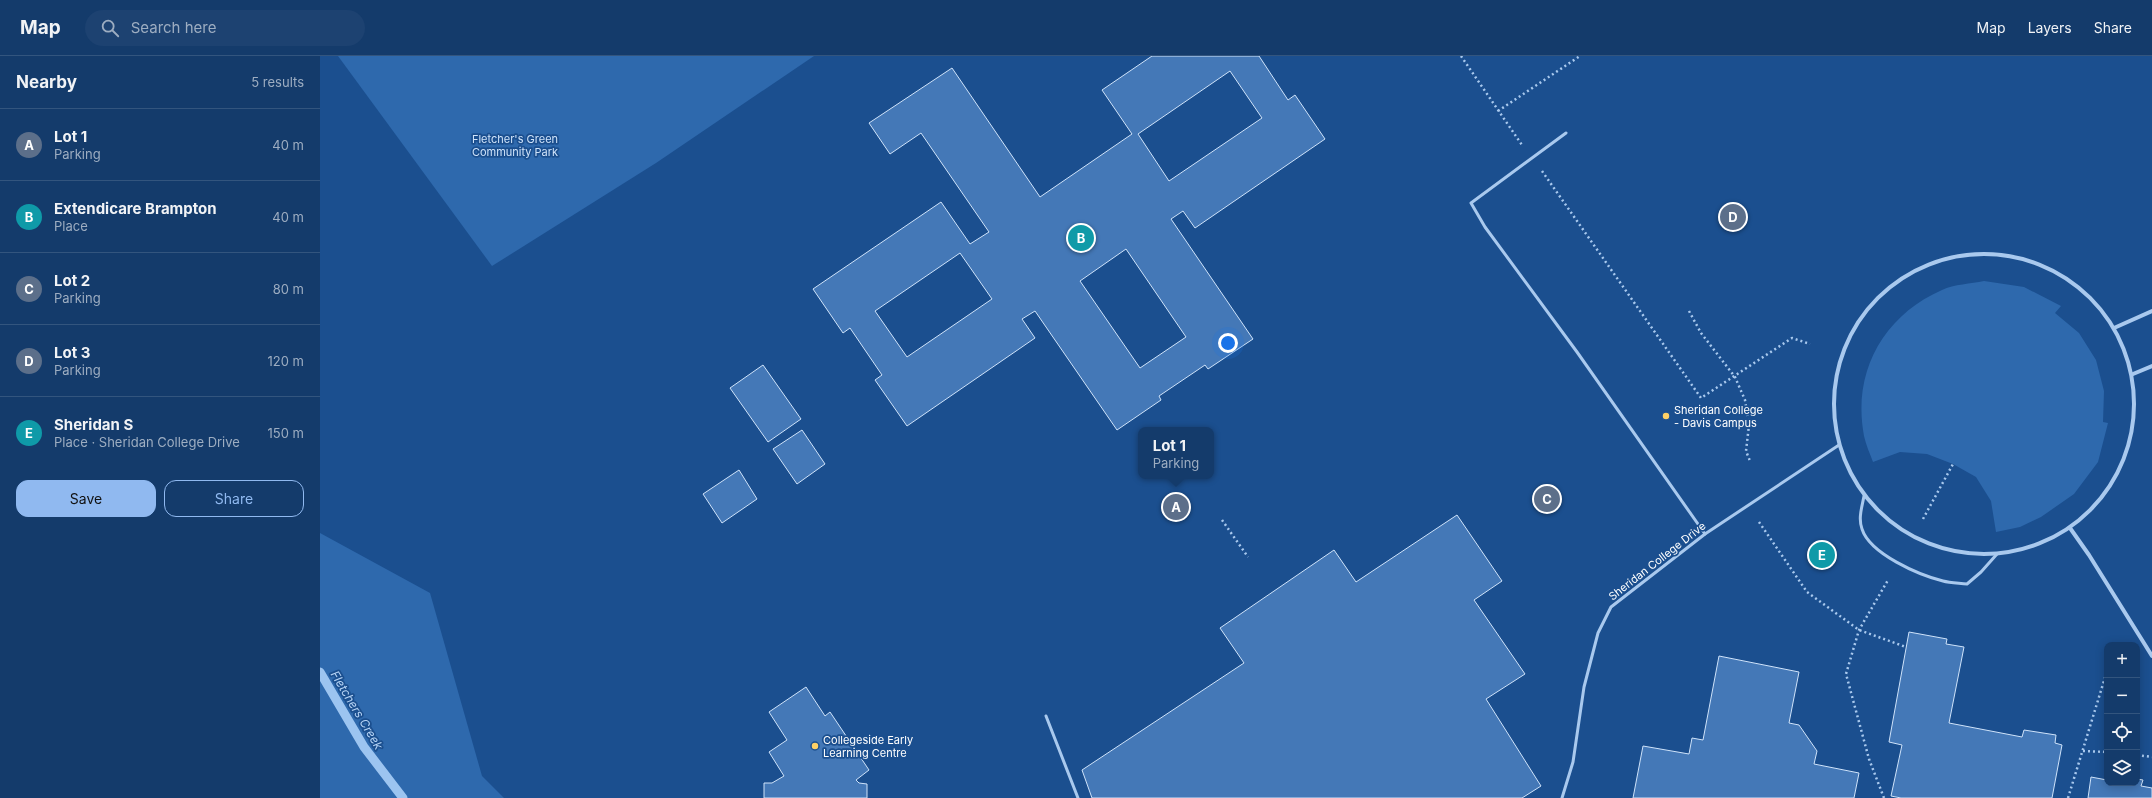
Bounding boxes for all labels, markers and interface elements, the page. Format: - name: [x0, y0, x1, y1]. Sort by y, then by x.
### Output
- search box: [85, 10, 365, 46]
- text: Map: [20, 16, 61, 39]
- icon: search: [99, 17, 121, 39]
- text: Search here: [131, 18, 216, 37]
- text: Map: [1977, 19, 2006, 36]
- text: Layers: [2028, 19, 2072, 36]
- text: Share: [2094, 19, 2132, 36]
- text: Nearby: [16, 72, 77, 92]
- text: 5 results: [251, 74, 304, 90]
- text: Lot 1: [54, 127, 87, 146]
- park label: Fletcher's Green Community Park: [472, 132, 558, 159]
- text: A: [24, 137, 34, 153]
- text: 40 m: [272, 137, 304, 153]
- text: Parking: [54, 146, 101, 162]
- text: Extendicare Brampton: [54, 199, 217, 218]
- pin: D: [1720, 202, 1746, 232]
- text: B: [25, 209, 33, 225]
- text: 40 m: [272, 209, 304, 225]
- text: Place: [54, 218, 88, 234]
- pin: B: [1068, 223, 1094, 253]
- text: Lot 2: [54, 271, 90, 290]
- text: C: [24, 281, 34, 297]
- text: 80 m: [273, 281, 304, 297]
- text: Parking: [54, 290, 101, 306]
- your location: [1218, 333, 1238, 353]
- text: Lot 3: [54, 343, 90, 362]
- text: D: [24, 353, 34, 369]
- text: 120 m: [268, 353, 304, 369]
- text: Parking: [54, 362, 101, 378]
- place label: Sheridan College - Davis Campus: [1674, 403, 1763, 430]
- marker: Sheridan College - Davis Campus: [1661, 411, 1671, 421]
- text: Sheridan S: [54, 415, 133, 434]
- text: E: [25, 425, 33, 441]
- text: 150 m: [268, 425, 304, 441]
- popup: [1138, 427, 1214, 479]
- text: Place · Sheridan College Drive: [54, 434, 240, 450]
- text: Lot 1: [1153, 436, 1186, 455]
- text: Parking: [1153, 455, 1199, 471]
- button: Save: [16, 480, 156, 517]
- button: Share: [164, 480, 304, 517]
- pin: C: [1534, 484, 1560, 514]
- pin: A: [1163, 492, 1189, 522]
- street label: Sheridan College Drive: [1606, 519, 1708, 603]
- pin: E: [1809, 540, 1835, 570]
- map controls: [2104, 642, 2140, 786]
- button: +: [2104, 642, 2140, 678]
- water label: Fletchers Creek: [328, 668, 387, 752]
- button: −: [2104, 678, 2140, 714]
- button: locate: [2104, 714, 2140, 750]
- place label: Collegeside Early Learning Centre: [823, 733, 913, 760]
- marker: Collegeside Early Learning Centre: [810, 741, 820, 751]
- button: layers: [2104, 750, 2140, 786]

